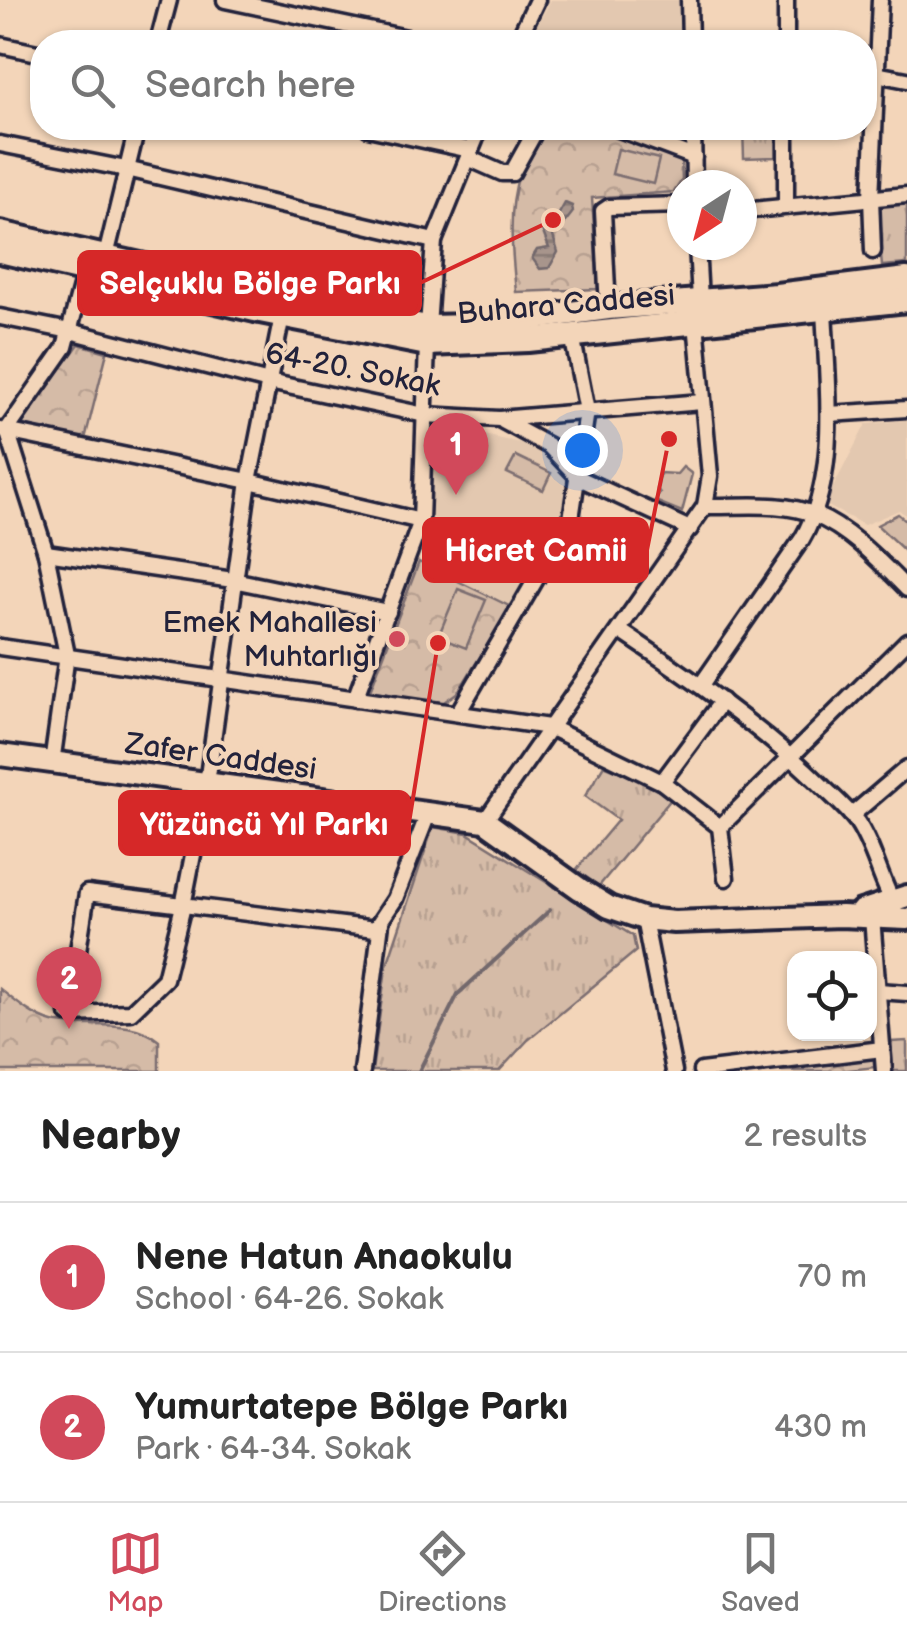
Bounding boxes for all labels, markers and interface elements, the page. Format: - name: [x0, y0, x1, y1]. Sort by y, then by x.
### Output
- search box: [30, 30, 877, 140]
- icon: search: [65, 58, 120, 113]
- text: Search here: [145, 63, 356, 108]
- north arrow: [667, 170, 757, 260]
- callout: Selçuklu Bölge Parkı: [79, 252, 420, 314]
- text: Selçuklu Bölge Parkı: [99, 265, 401, 304]
- street label: Buhara Caddesi: [456, 278, 676, 332]
- street label: 64-20. Sokak: [262, 335, 444, 405]
- pin: 1: [424, 412, 488, 495]
- your location: [557, 425, 608, 476]
- callout: Hicret Camii: [424, 519, 647, 581]
- text: Hicret Camii: [445, 532, 627, 571]
- place label: Emek Mahallesi Muhtarlığı: [163, 605, 377, 675]
- marker: Emek Mahallesi Muhtarlığı: [386, 628, 408, 650]
- street label: Zafer Caddesi: [122, 726, 319, 788]
- callout: Yüzüncü Yıl Parkı: [120, 792, 409, 854]
- text: Yüzüncü Yıl Parkı: [140, 806, 388, 845]
- pin: 2: [36, 946, 102, 1029]
- map controls: [787, 951, 877, 1041]
- button: locate: [787, 951, 877, 1041]
- text: Nearby: [40, 1111, 180, 1162]
- text: 2 results: [743, 1117, 867, 1156]
- text: Nene Hatun Anaokulu: [135, 1235, 513, 1280]
- text: 1: [66, 1258, 79, 1297]
- text: 70 m: [797, 1258, 867, 1297]
- text: School · 64-26. Sokak: [135, 1280, 443, 1319]
- text: Yumurtatepe Bölge Parkı: [135, 1385, 568, 1430]
- text: 2: [63, 1408, 82, 1447]
- text: 430 m: [774, 1408, 867, 1447]
- text: Park · 64-34. Sokak: [135, 1430, 411, 1469]
- tab: Map: [107, 1526, 164, 1619]
- tab: Directions: [378, 1526, 507, 1619]
- tab: Saved: [721, 1526, 800, 1619]

